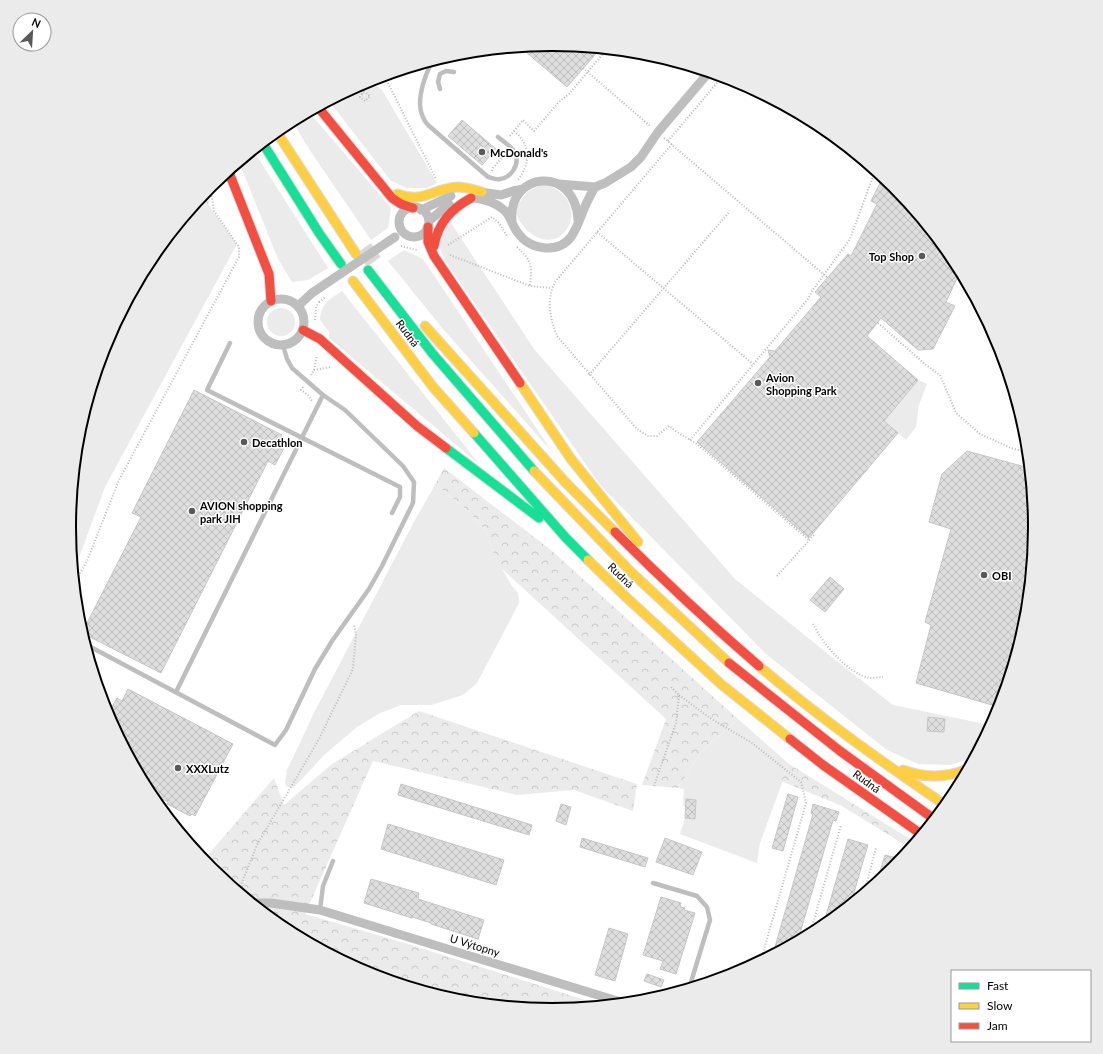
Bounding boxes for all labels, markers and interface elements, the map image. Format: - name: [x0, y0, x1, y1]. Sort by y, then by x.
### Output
- north arrow: [12, 12, 52, 52]
- text: N: [30, 15, 43, 30]
- place label: McDonald's: [490, 146, 548, 159]
- marker: McDonald's: [477, 147, 487, 157]
- place label: Top Shop: [869, 250, 914, 263]
- marker: Top Shop: [917, 251, 927, 261]
- street label: Rudná: [394, 317, 422, 349]
- place label: Avion Shopping Park: [765, 371, 837, 397]
- marker: Avion Shopping Park: [753, 378, 763, 388]
- place label: Decathlon: [252, 436, 303, 449]
- marker: Decathlon: [239, 437, 249, 447]
- place label: AVION shopping park JIH: [199, 499, 283, 525]
- marker: AVION shopping park JIH: [187, 506, 197, 516]
- street label: Rudná: [605, 560, 637, 590]
- place label: OBI: [992, 569, 1011, 582]
- marker: OBI: [979, 570, 989, 580]
- place label: XXXLutz: [186, 762, 229, 775]
- marker: XXXLutz: [173, 763, 183, 773]
- street label: Rudná: [851, 767, 883, 795]
- street label: U Výtopny: [449, 931, 502, 959]
- legend: [951, 970, 1091, 1042]
- text: Fast: [987, 978, 1009, 993]
- text: Slow: [987, 998, 1013, 1013]
- text: Jam: [987, 1018, 1008, 1033]

